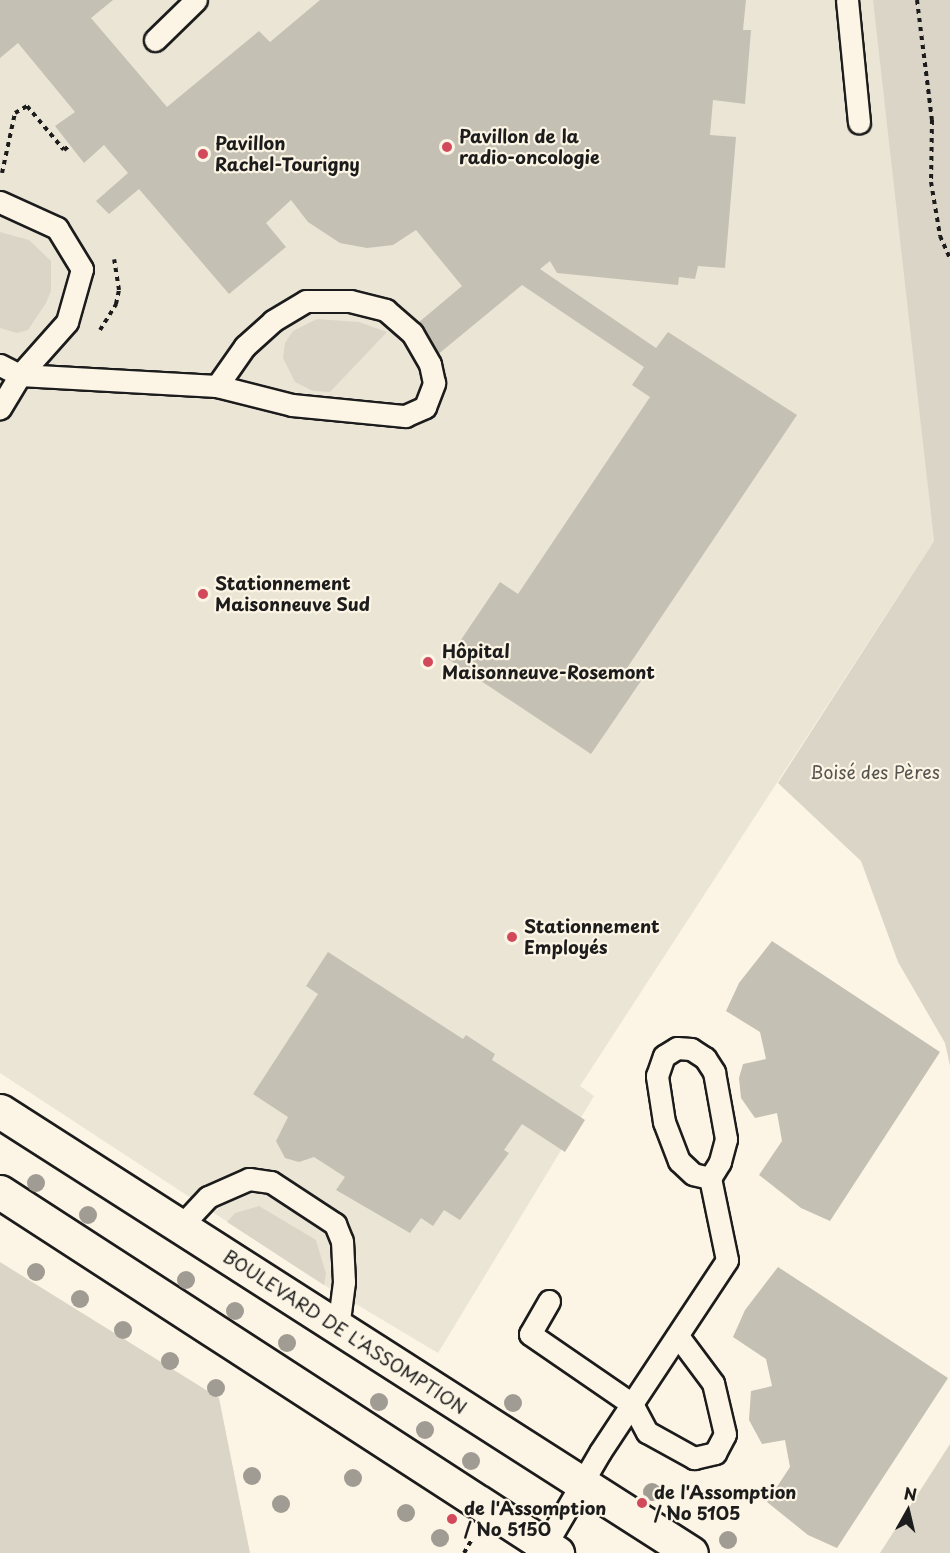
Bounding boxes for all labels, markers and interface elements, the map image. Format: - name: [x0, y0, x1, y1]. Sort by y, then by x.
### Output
- place label: Pavillon de la radio-oncologie: [459, 126, 600, 168]
- place label: Pavillon Rachel-Tourigny: [215, 133, 360, 176]
- marker: Pavillon de la radio-oncologie: [440, 140, 454, 154]
- marker: Pavillon Rachel-Tourigny: [196, 147, 210, 161]
- place label: Stationnement Maisonneuve Sud: [215, 573, 371, 616]
- marker: Stationnement Maisonneuve Sud: [196, 587, 210, 601]
- place label: Hôpital Maisonneuve-Rosemont: [442, 641, 655, 684]
- marker: Hôpital Maisonneuve-Rosemont: [419, 653, 437, 671]
- park label: Boisé des Pères: [809, 761, 941, 783]
- place label: Stationnement Employés: [524, 916, 660, 958]
- marker: Stationnement Employés: [505, 930, 519, 944]
- street label: BOULEVARD DE L'ASSOMPTION: [219, 1245, 471, 1419]
- text: N: [903, 1480, 918, 1506]
- north arrow: [878, 1481, 938, 1541]
- place label: de l'Assomption / No 5105: [654, 1482, 797, 1524]
- marker: de l'Assomption / No 5105: [635, 1496, 649, 1510]
- place label: de l'Assomption / No 5150: [464, 1498, 607, 1540]
- marker: de l'Assomption / No 5150: [445, 1512, 459, 1526]

